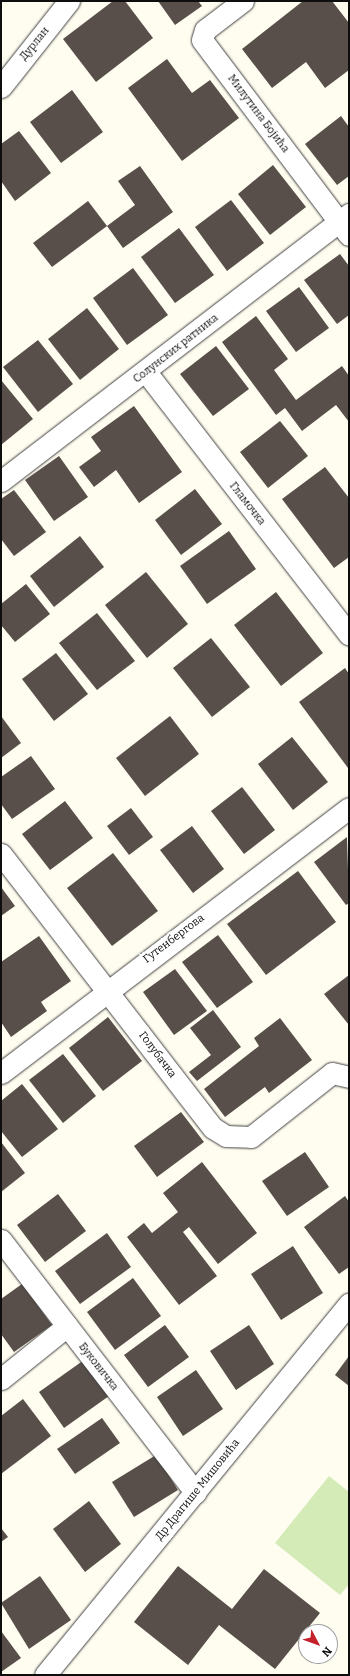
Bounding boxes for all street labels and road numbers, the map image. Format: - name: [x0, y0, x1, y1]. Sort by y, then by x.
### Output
- street label: Дурлан: [17, 25, 53, 63]
- street label: Милутина Бојића: [224, 72, 292, 156]
- street label: Солунских ратника: [131, 312, 221, 386]
- street label: Гламочка: [226, 480, 268, 528]
- street label: Гутенбергова: [141, 912, 207, 966]
- street label: Голубачка: [135, 1029, 179, 1081]
- street label: Буковичка: [75, 1341, 121, 1393]
- street label: Др Драгише Мишовића: [153, 1437, 243, 1543]

